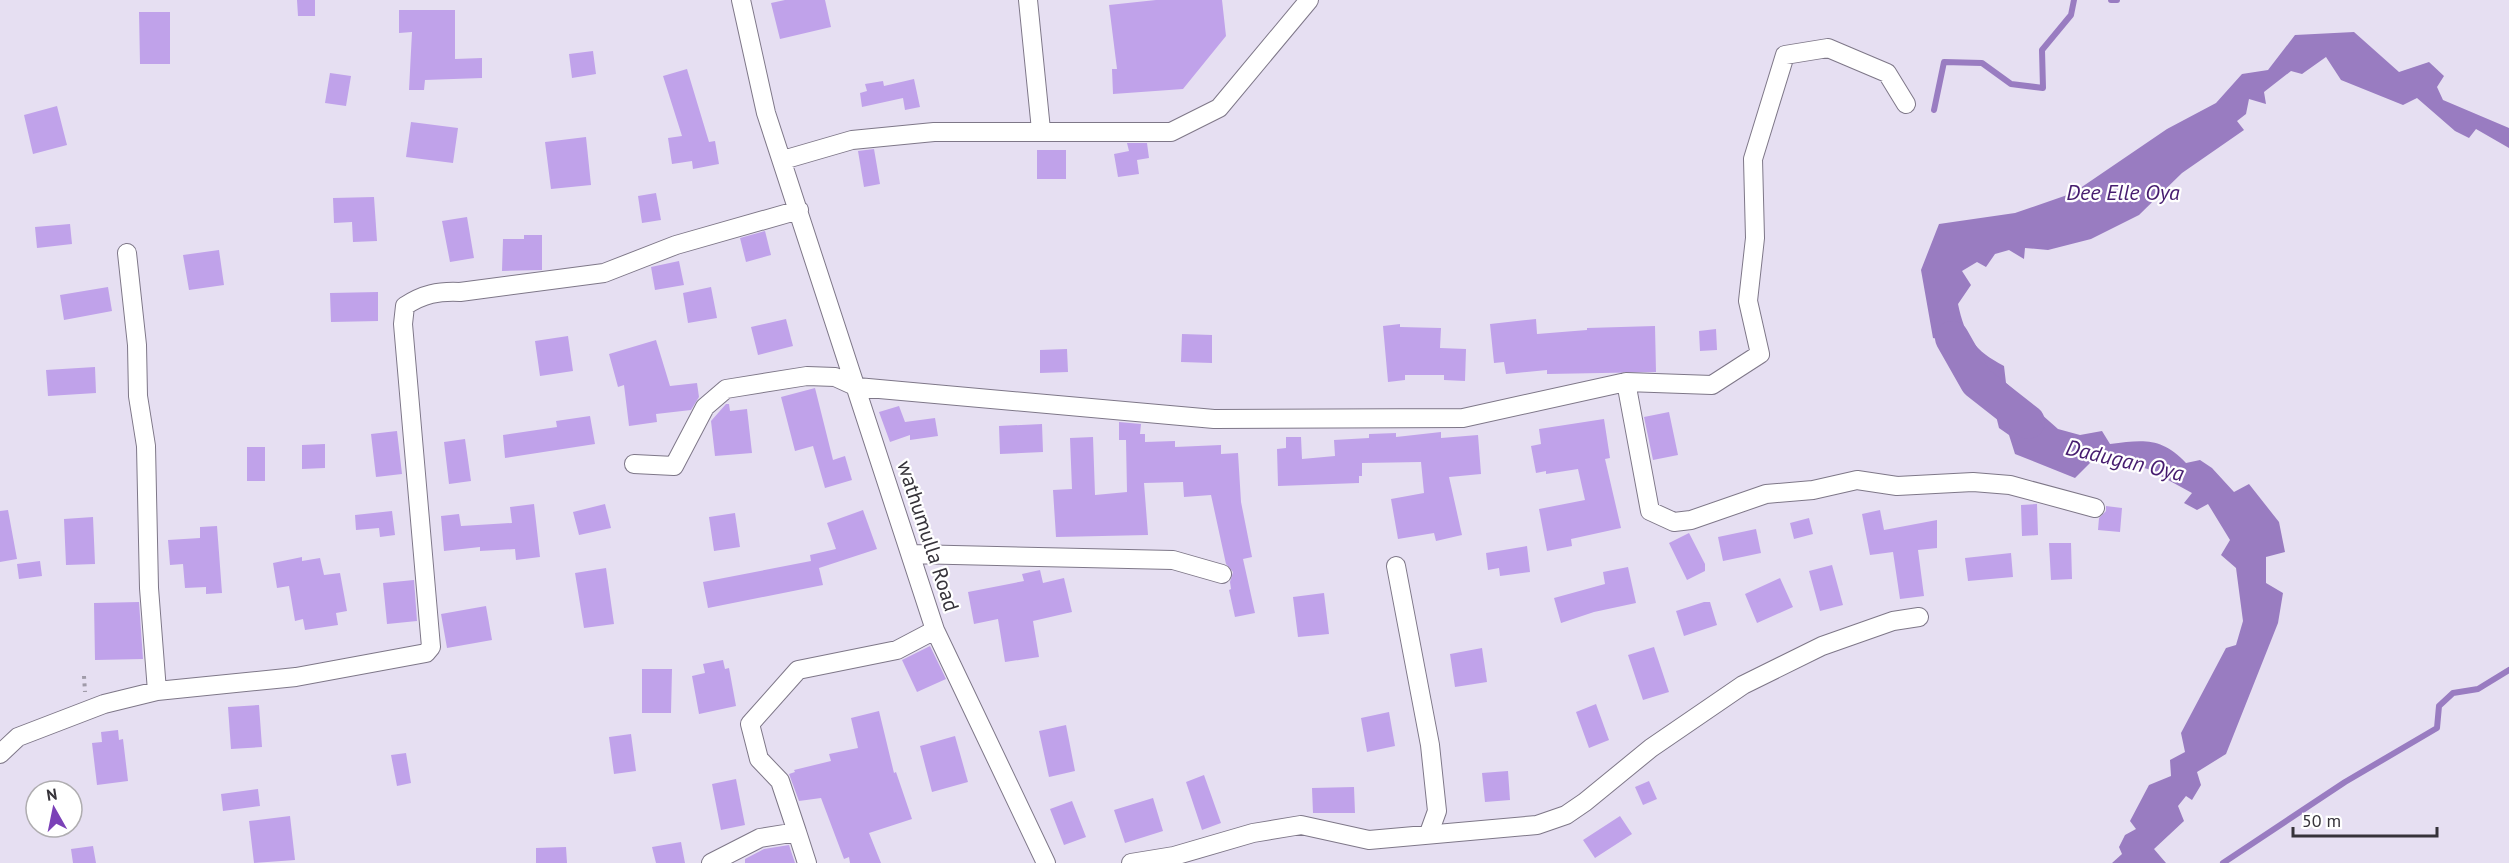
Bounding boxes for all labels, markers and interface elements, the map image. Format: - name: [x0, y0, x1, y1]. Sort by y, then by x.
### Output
- water label: Dee Elle Oya: [2066, 178, 2180, 206]
- water label: Dadugan Oya: [2063, 433, 2187, 487]
- street label: wathumulla Road: [891, 457, 966, 615]
- north arrow: [24, 779, 84, 839]
- text: N: [45, 783, 58, 805]
- scale bar: [2293, 800, 2437, 838]
- text: 50 m: [2302, 809, 2341, 832]

